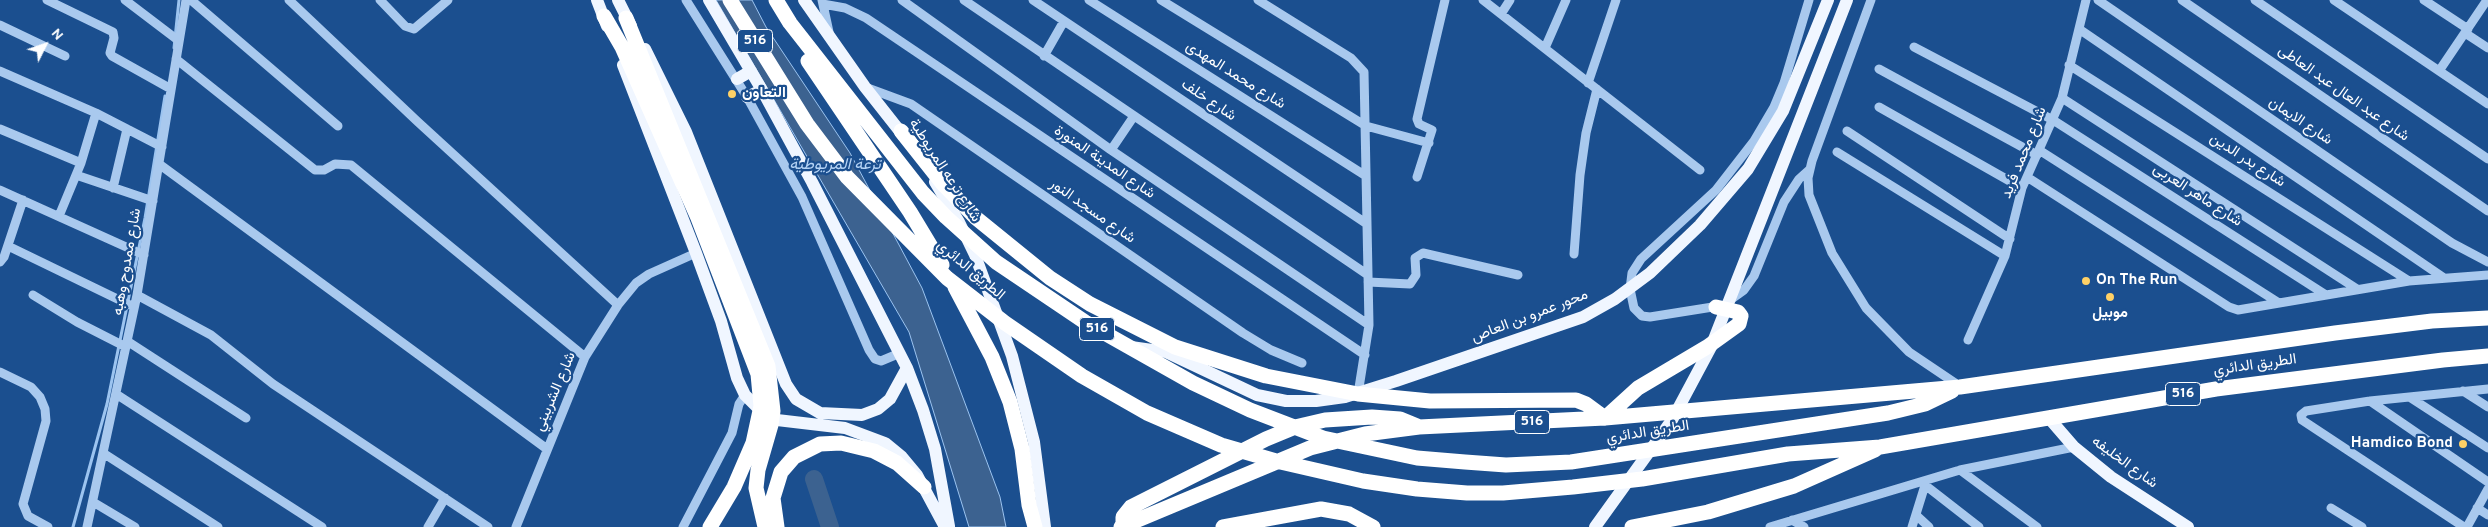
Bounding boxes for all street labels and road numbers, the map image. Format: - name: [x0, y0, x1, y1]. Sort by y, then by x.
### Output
- road number: 516: [738, 29, 772, 52]
- street label: شارع محمد المهدى: [1182, 38, 1288, 114]
- street label: شارع عبد العال عبد العاطى: [2274, 42, 2412, 146]
- street label: شارع خلف: [1177, 76, 1239, 126]
- street label: شارع الايمان: [2265, 94, 2335, 150]
- street label: شارع محمد فريد: [1998, 105, 2052, 201]
- street label: شارع ترعه المريوطية: [904, 116, 984, 226]
- street label: شارع المدينة المنورة: [1050, 122, 1158, 204]
- street label: شارع بدر الدين: [2206, 130, 2288, 192]
- street label: شارع ماهر العربى: [2149, 160, 2245, 232]
- street label: شارع مسجد النور: [1046, 176, 1138, 248]
- street label: شارع ممدوح وهبه: [110, 207, 146, 317]
- street label: الطريق الدائري: [932, 237, 1008, 305]
- street label: محور عمرو بن العاص: [1469, 286, 1591, 348]
- road number: 516: [1080, 318, 1114, 340]
- street label: شارع الشربيني: [531, 350, 581, 434]
- street label: الطريق الدائري: [2212, 351, 2298, 381]
- road number: 516: [2166, 382, 2200, 406]
- road number: 516: [1514, 411, 1550, 434]
- street label: الطريق الدائري: [1605, 418, 1691, 448]
- street label: شارع الخليفه: [2087, 433, 2161, 493]

